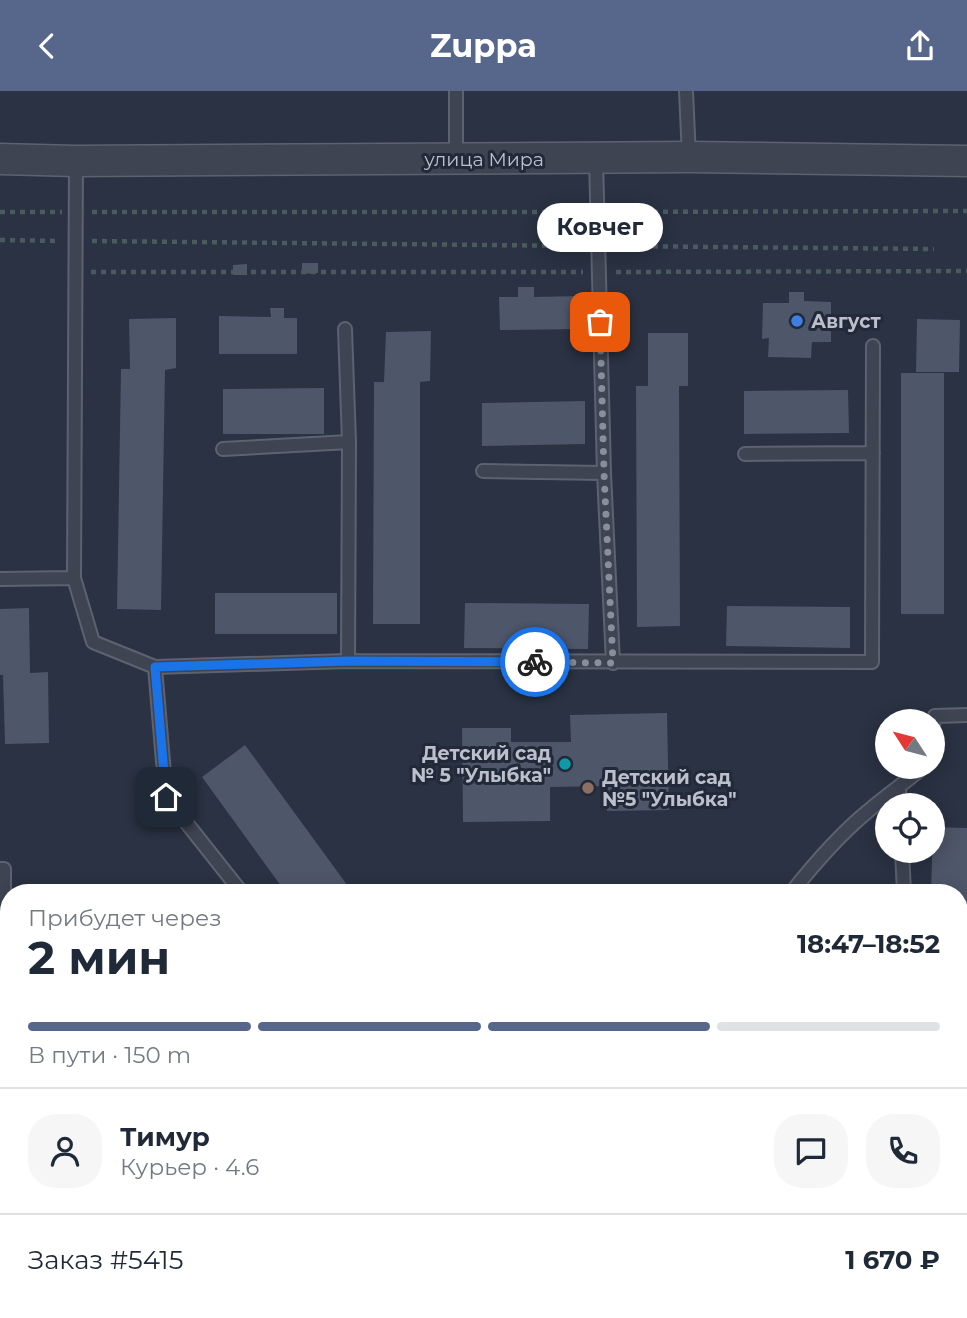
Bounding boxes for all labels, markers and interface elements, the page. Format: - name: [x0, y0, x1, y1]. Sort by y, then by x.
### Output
- text: Zuppa: [430, 26, 537, 65]
- icon: back: [28, 27, 66, 65]
- icon: share: [901, 27, 939, 65]
- street label: улица Мира: [423, 148, 544, 171]
- callout: Ковчег: [537, 203, 663, 252]
- text: Ковчег: [557, 213, 643, 241]
- pin: [570, 292, 630, 352]
- icon: bag: [581, 303, 619, 341]
- place label: Август: [811, 310, 881, 333]
- marker: Август: [789, 313, 805, 329]
- courier: [500, 627, 570, 697]
- icon: bike: [516, 643, 554, 681]
- north arrow: [875, 709, 945, 779]
- map controls: [875, 709, 945, 863]
- place label: Детский сад № 5 "Улыбка": [411, 742, 551, 787]
- marker: Детский сад № 5 "Улыбка": [557, 756, 573, 772]
- place label: Детский сад №5 "Улыбка": [602, 766, 737, 811]
- pin: [136, 767, 196, 827]
- icon: home: [147, 778, 185, 816]
- marker: Детский сад №5 "Улыбка": [580, 780, 596, 796]
- button: locate: [875, 793, 945, 863]
- text: Прибудет через: [28, 904, 222, 932]
- text: 18:47–18:52: [797, 928, 940, 960]
- text: 2 мин: [28, 929, 170, 986]
- text: В пути · 150 m: [28, 1041, 191, 1069]
- button: person: [28, 1114, 102, 1188]
- button: chat: [774, 1114, 848, 1188]
- button: phone: [866, 1114, 940, 1188]
- text: Тимур: [120, 1121, 210, 1153]
- text: Курьер · 4.6: [120, 1153, 259, 1181]
- text: Заказ #5415: [28, 1244, 183, 1276]
- text: 1 670 ₽: [845, 1244, 940, 1276]

